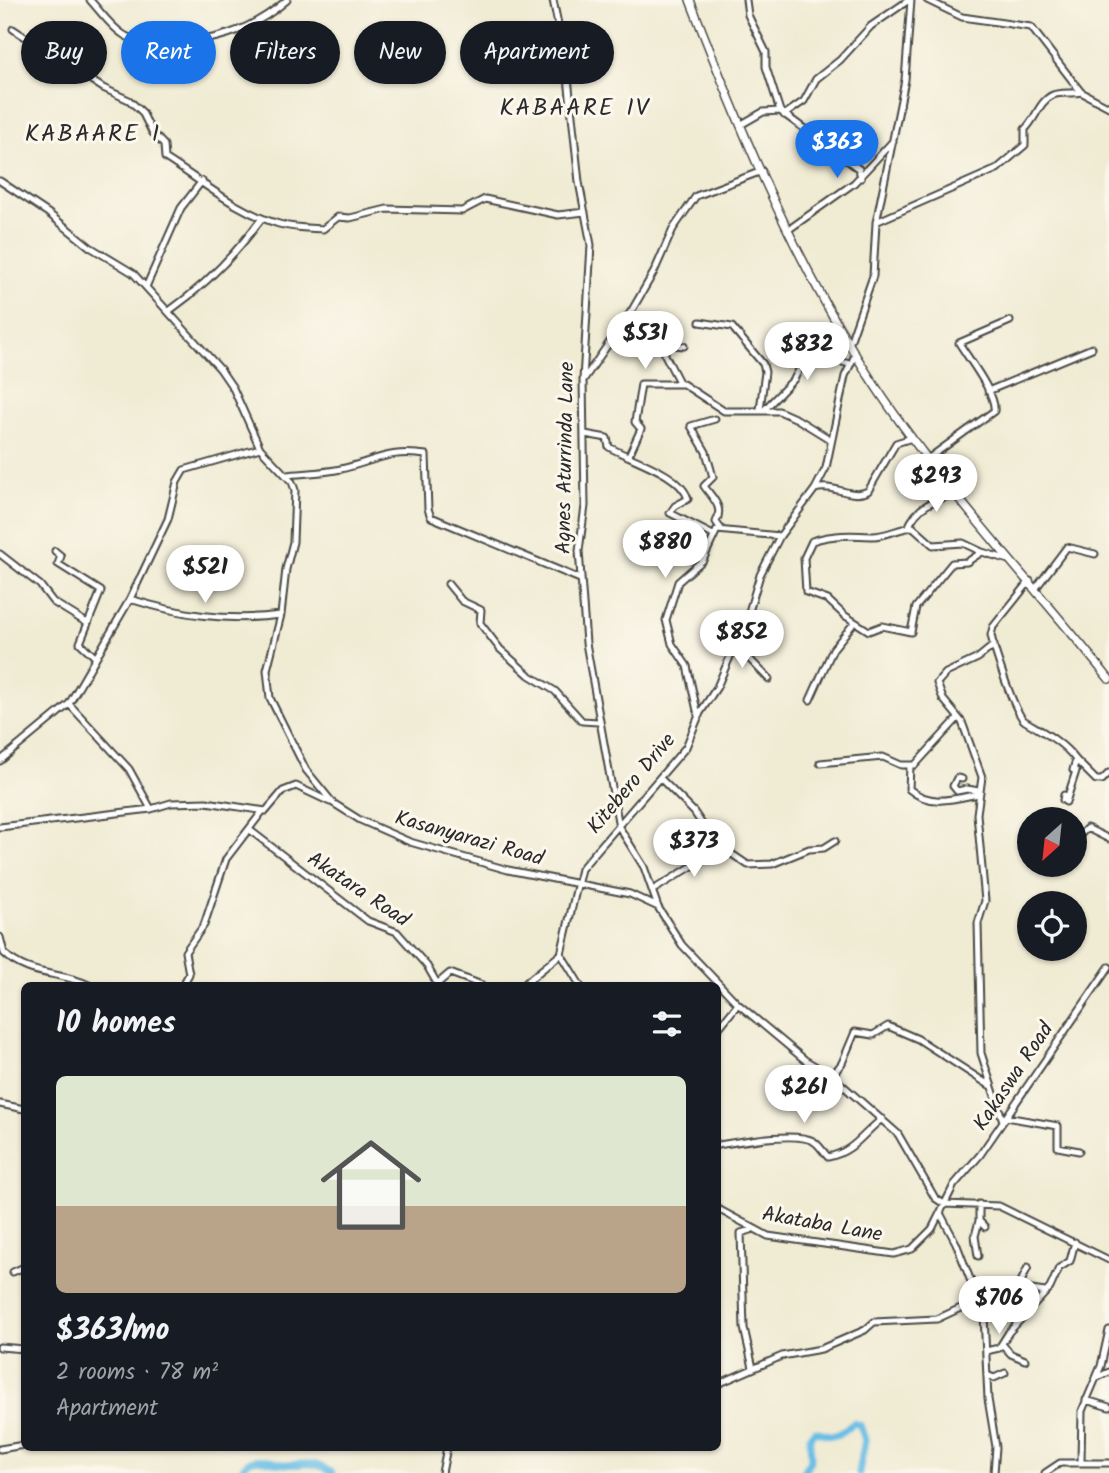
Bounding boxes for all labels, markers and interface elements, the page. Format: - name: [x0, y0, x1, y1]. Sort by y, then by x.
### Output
- chip: Buy: [21, 21, 107, 84]
- chip: Rent: [121, 21, 216, 84]
- chip: Filters: [230, 21, 340, 84]
- chip: New: [354, 21, 446, 84]
- chip: Apartment: [460, 21, 614, 84]
- district label: KABAARE IV: [499, 89, 651, 128]
- district label: KABAARE I: [25, 115, 161, 154]
- pin: $363: [796, 120, 878, 180]
- text: $363: [811, 125, 863, 161]
- pin: $531: [604, 312, 686, 371]
- text: $531: [623, 316, 667, 352]
- pin: $832: [766, 322, 848, 382]
- text: $832: [780, 327, 834, 363]
- street label: Agnes Aturrinda Lane: [548, 361, 584, 555]
- pin: $293: [895, 454, 977, 514]
- text: $293: [910, 459, 962, 495]
- pin: $880: [624, 520, 706, 580]
- text: $880: [639, 525, 691, 561]
- pin: $521: [164, 546, 246, 605]
- text: $521: [182, 550, 228, 586]
- pin: $852: [701, 610, 783, 670]
- text: $852: [716, 615, 768, 651]
- street label: Kitebero Drive: [579, 725, 685, 842]
- street label: Kasanyarazi Road: [391, 802, 548, 876]
- north arrow: [1017, 807, 1087, 877]
- map controls: [1017, 807, 1087, 961]
- pin: $373: [653, 820, 735, 879]
- text: $373: [669, 824, 719, 860]
- street label: Akatara Road: [300, 843, 416, 937]
- button: locate: [1017, 891, 1087, 961]
- text: 10 homes: [56, 1000, 176, 1048]
- icon: filters: [648, 1005, 686, 1043]
- street label: Kakaswa Road: [965, 1015, 1063, 1138]
- pin: $261: [763, 1066, 845, 1125]
- text: $261: [781, 1070, 827, 1106]
- icon: home: [308, 1122, 434, 1248]
- street label: Akataba Lane: [759, 1198, 885, 1252]
- pin: $706: [958, 1276, 1040, 1336]
- text: $706: [975, 1281, 1023, 1317]
- text: $363/mo: [56, 1307, 170, 1355]
- text: 2 rooms · 78 m²: [56, 1355, 218, 1391]
- text: Apartment: [56, 1391, 158, 1427]

